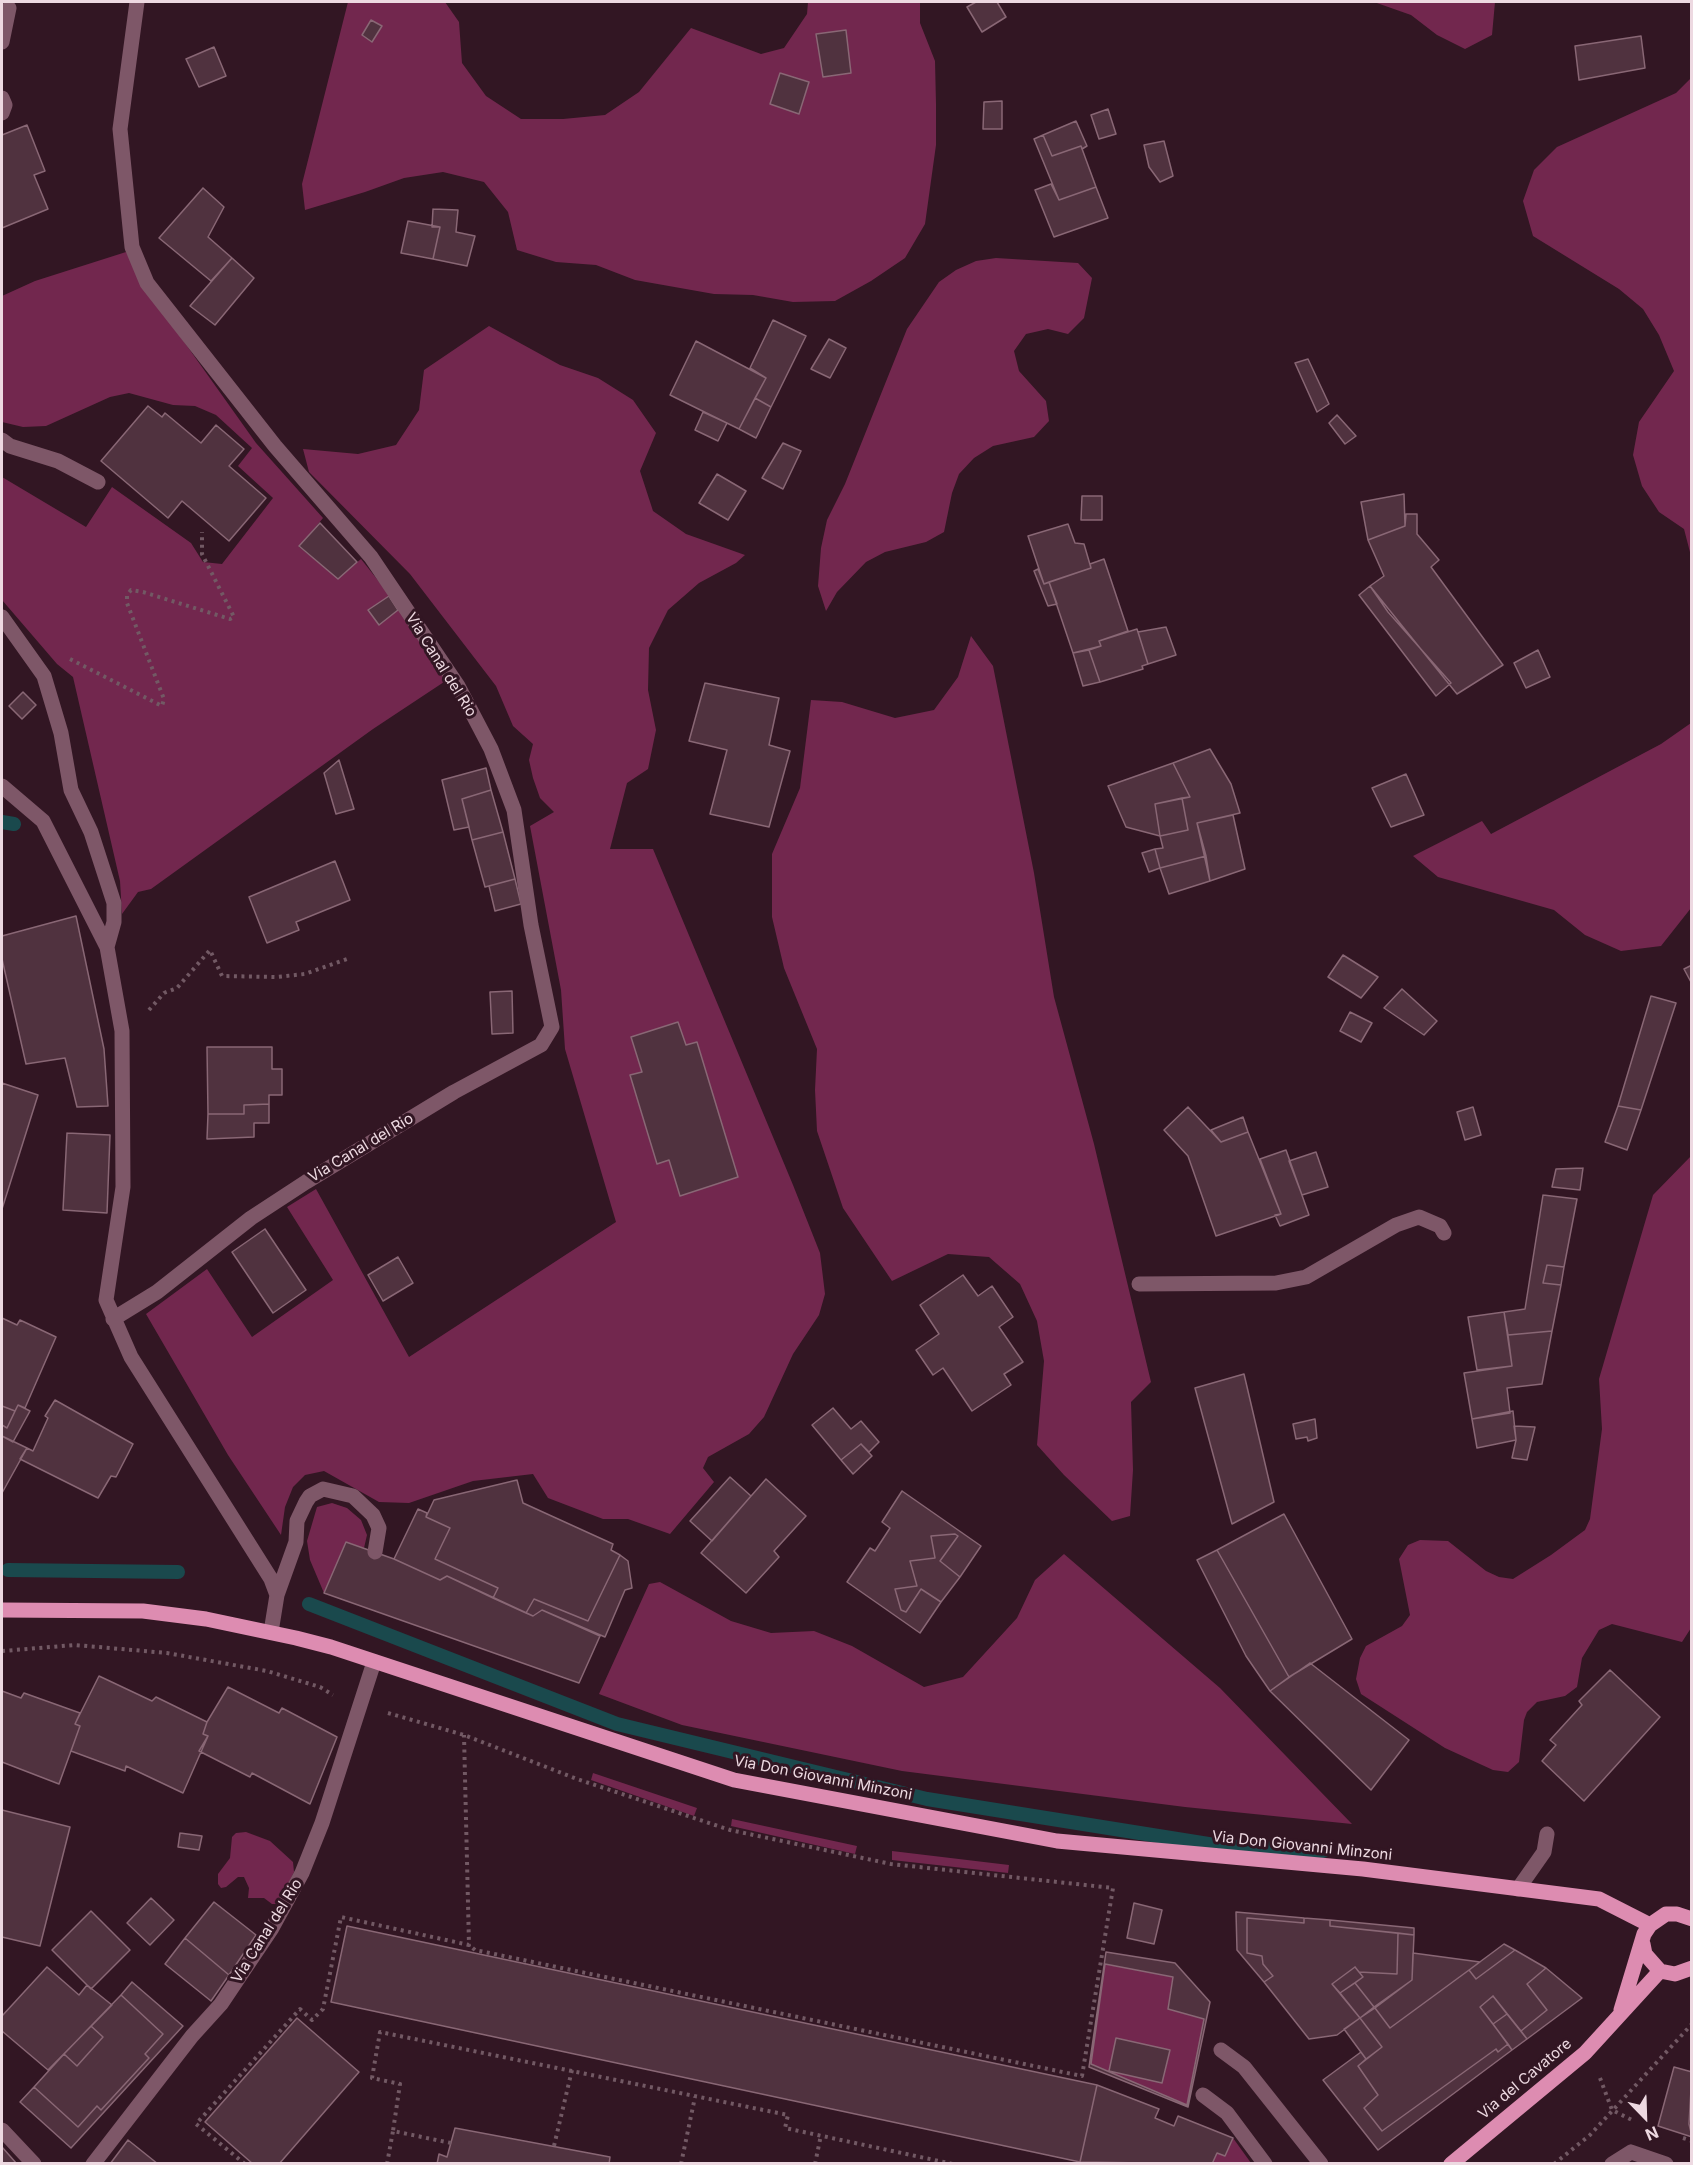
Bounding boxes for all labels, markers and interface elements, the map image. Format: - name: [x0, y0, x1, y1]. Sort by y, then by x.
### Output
- street label: Via Canal del Rio: [402, 610, 480, 720]
- street label: Via Canal del Rio: [305, 1110, 417, 1186]
- street label: Via Don Giovanni Minzoni: [732, 1752, 914, 1804]
- street label: Via Don Giovanni Minzoni: [1211, 1828, 1393, 1864]
- street label: Via Canal del Rio: [228, 1876, 306, 1986]
- street label: Via del Cavatore: [1475, 2035, 1575, 2123]
- north arrow: [1615, 2087, 1675, 2147]
- text: N: [1643, 2122, 1662, 2145]

